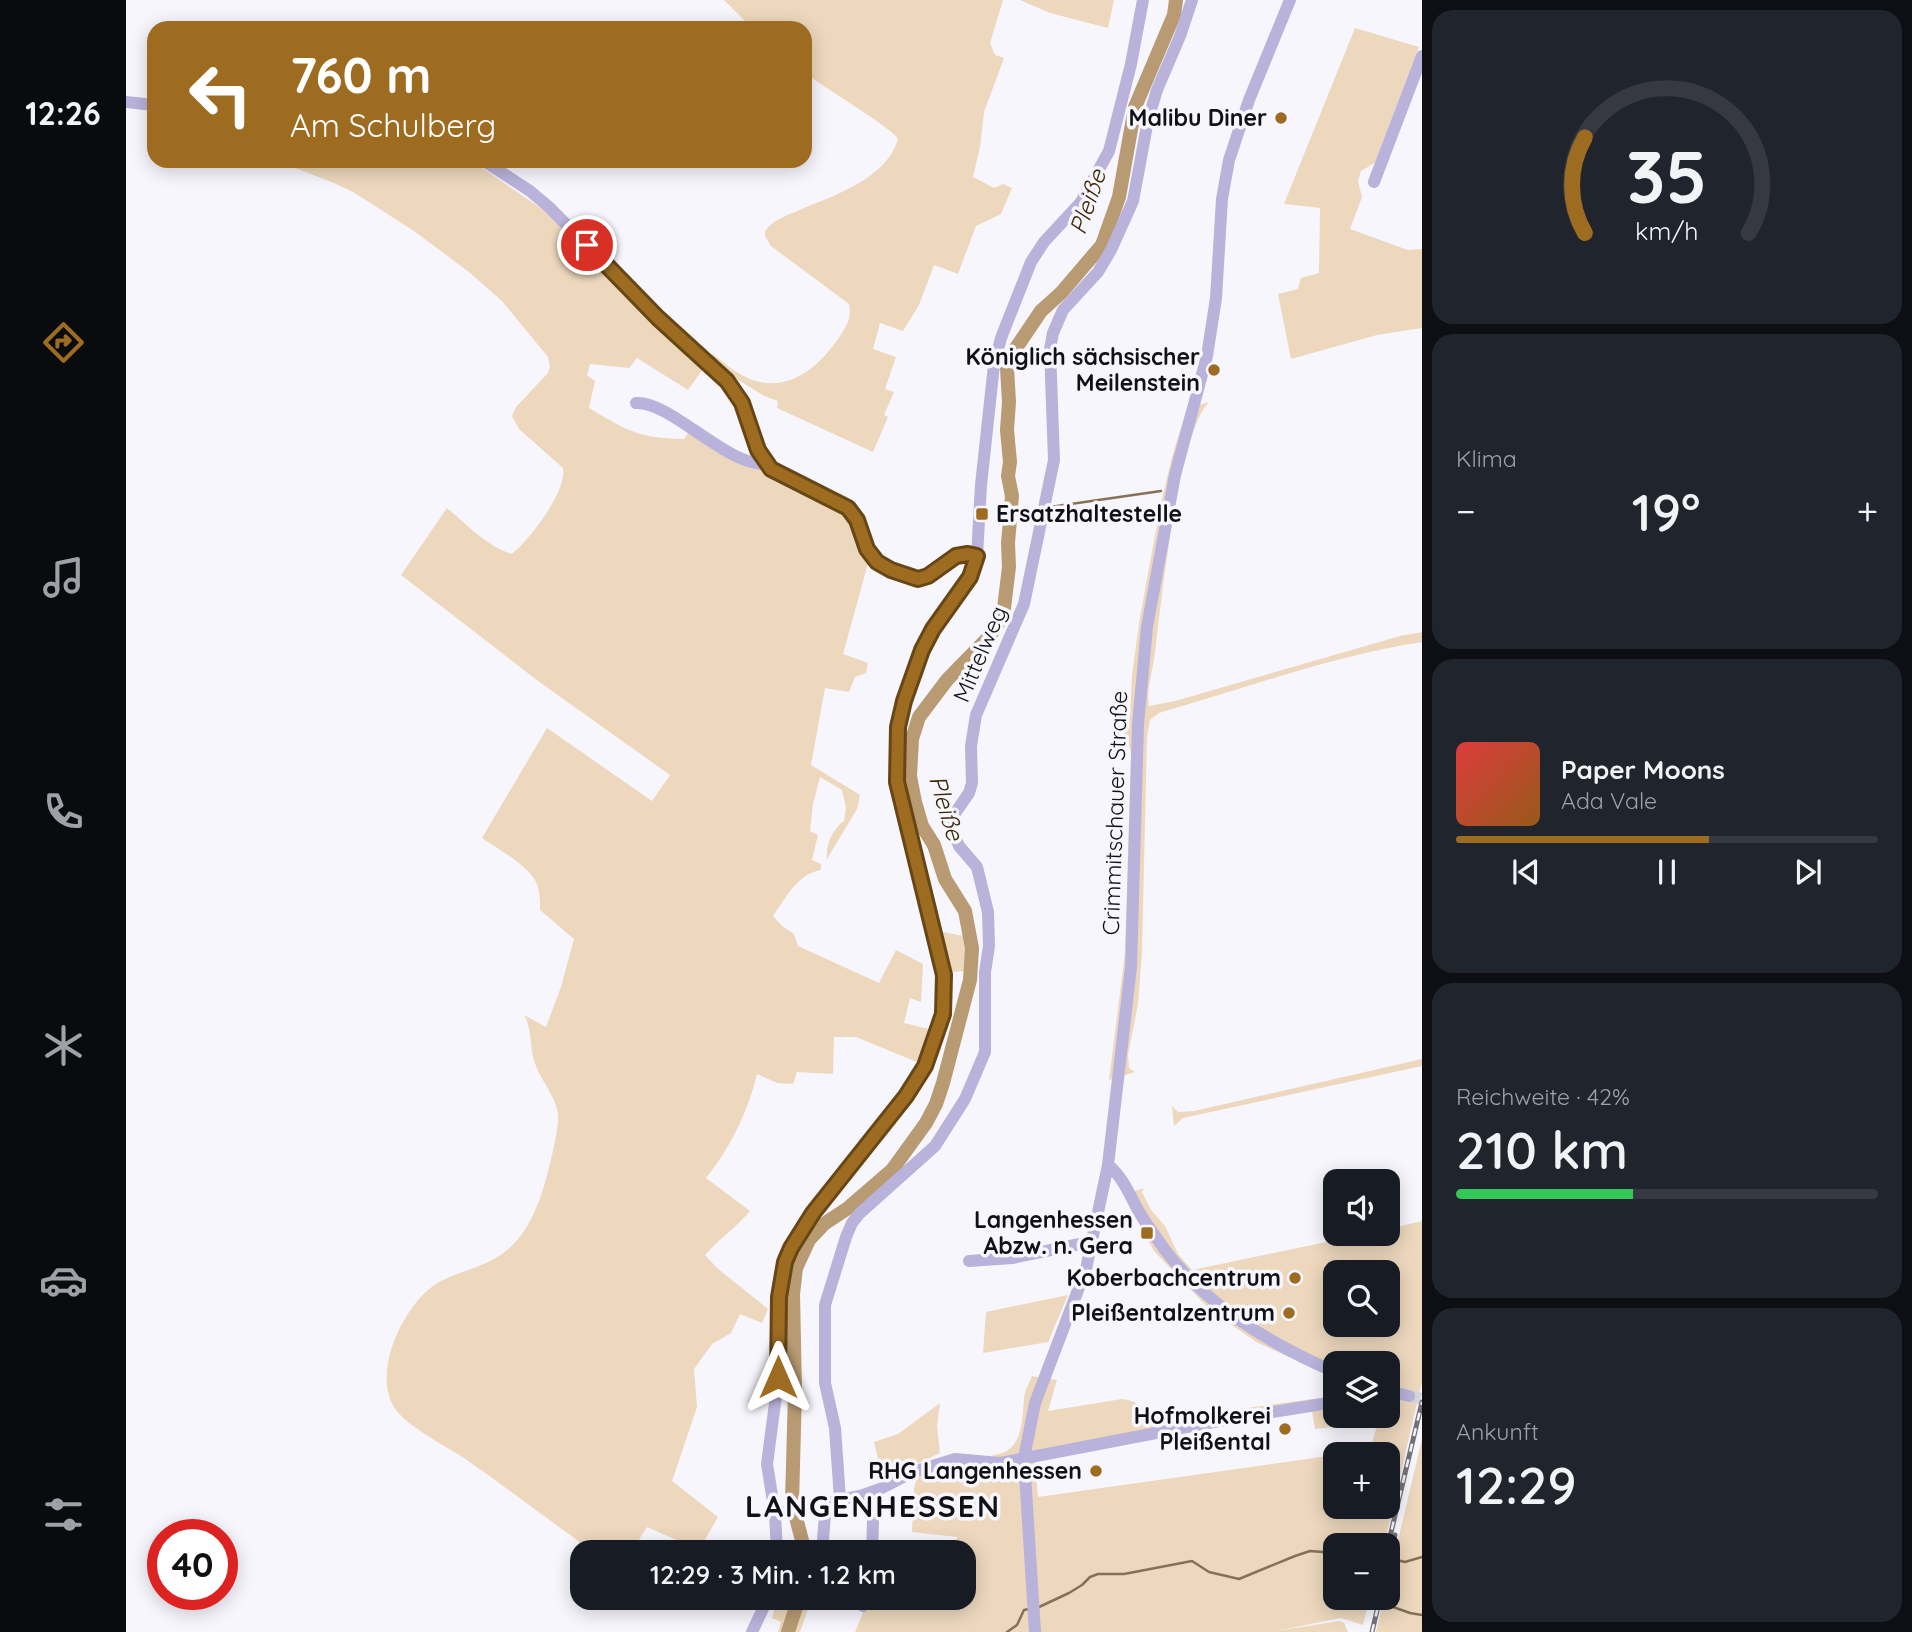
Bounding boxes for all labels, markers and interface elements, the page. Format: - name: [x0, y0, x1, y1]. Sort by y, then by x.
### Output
- text: 760 m: [290, 44, 432, 105]
- icon: left: [175, 49, 266, 140]
- text: 12:26: [25, 93, 101, 133]
- place label: Malibu Diner: [1129, 103, 1267, 132]
- text: Am Schulberg: [290, 105, 496, 145]
- marker: Malibu Diner: [1273, 110, 1289, 126]
- text: 35: [1626, 131, 1708, 222]
- water label: Pleiße: [1062, 164, 1113, 238]
- pin: [557, 215, 617, 275]
- text: km/h: [1635, 215, 1699, 246]
- icon: arrive: [568, 226, 606, 264]
- icon: directions: [39, 318, 88, 367]
- place label: Königlich sächsischer Meilenstein: [966, 342, 1200, 397]
- marker: Königlich sächsischer Meilenstein: [1206, 362, 1222, 378]
- text: Klima: [1456, 444, 1517, 473]
- text: 19°: [1632, 479, 1701, 544]
- text: −: [1456, 487, 1476, 535]
- text: +: [1857, 487, 1878, 535]
- place label: Ersatzhaltestelle: [996, 499, 1182, 528]
- marker: Ersatzhaltestelle: [974, 506, 990, 522]
- icon: music: [39, 553, 88, 602]
- street label: Mittelweg: [946, 601, 1013, 706]
- street label: Crimmitschauer Straße: [1096, 690, 1133, 936]
- text: Paper Moons: [1561, 753, 1725, 786]
- water label: Pleiße: [923, 772, 971, 845]
- text: Ada Vale: [1561, 786, 1657, 815]
- icon: phone: [39, 787, 88, 836]
- icon: previous: [1507, 853, 1545, 891]
- icon: pause: [1648, 853, 1686, 891]
- icon: next: [1789, 853, 1827, 891]
- icon: climate: [39, 1021, 88, 1070]
- text: Reichweite · 42%: [1456, 1082, 1630, 1111]
- text: 210 km: [1456, 1117, 1628, 1182]
- map controls: [1323, 1169, 1400, 1610]
- button: sound: [1323, 1169, 1400, 1246]
- place label: Langenhessen Abzw. n. Gera: [974, 1205, 1133, 1260]
- marker: Langenhessen Abzw. n. Gera: [1139, 1225, 1155, 1241]
- icon: car: [39, 1256, 88, 1305]
- button: search: [1323, 1260, 1400, 1337]
- place label: Koberbachcentrum: [1066, 1263, 1281, 1292]
- marker: Koberbachcentrum: [1287, 1270, 1303, 1286]
- place label: Pleißentalzentrum: [1071, 1298, 1275, 1327]
- marker: Pleißentalzentrum: [1281, 1305, 1297, 1321]
- position arrow: [741, 1340, 815, 1414]
- button: layers: [1323, 1351, 1400, 1428]
- place label: Hofmolkerei Pleißental: [1134, 1401, 1271, 1456]
- text: Ankunft: [1456, 1417, 1539, 1446]
- marker: Hofmolkerei Pleißental: [1277, 1421, 1293, 1437]
- button: +: [1323, 1442, 1400, 1519]
- text: 12:29: [1456, 1452, 1577, 1517]
- place label: RHG Langenhessen: [868, 1456, 1082, 1485]
- marker: RHG Langenhessen: [1088, 1463, 1104, 1479]
- district label: LANGENHESSEN: [745, 1487, 1001, 1525]
- icon: filters: [39, 1490, 88, 1539]
- speed limit sign: 40: [147, 1519, 238, 1610]
- button: −: [1323, 1533, 1400, 1610]
- text: 12:29 · 3 Min. · 1.2 km: [650, 1558, 896, 1591]

